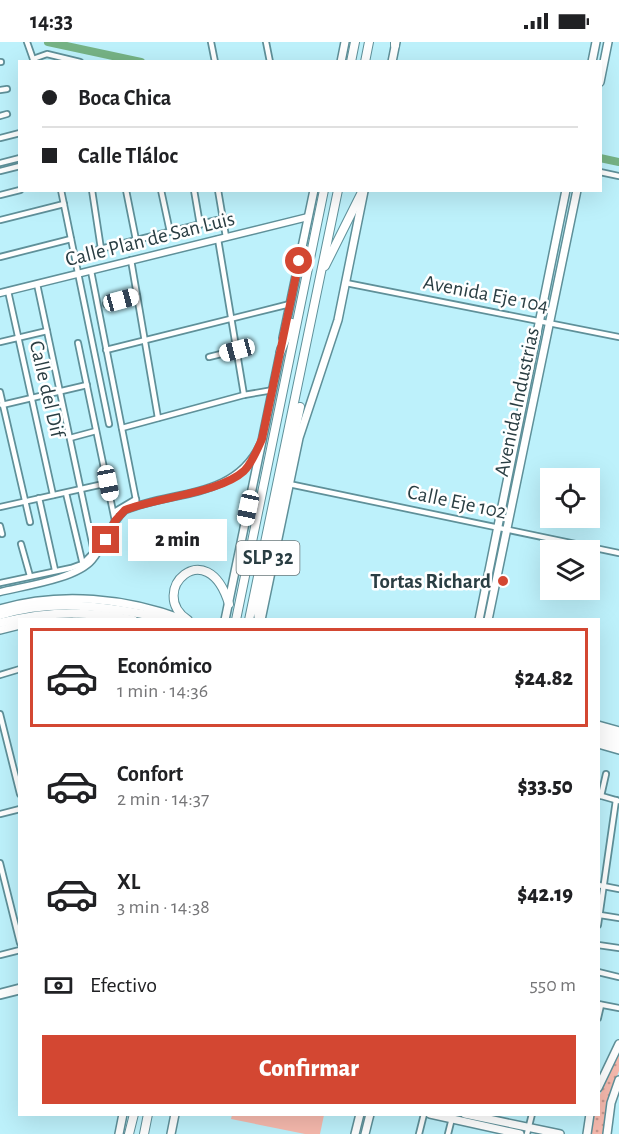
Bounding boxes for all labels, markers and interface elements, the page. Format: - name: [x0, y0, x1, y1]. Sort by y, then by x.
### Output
- text: 14:33: [30, 10, 73, 32]
- text: Boca Chica: [78, 87, 171, 109]
- text: Calle Tláloc: [78, 145, 178, 167]
- street label: Calle Plan de San Luis: [63, 208, 237, 270]
- route start: [285, 247, 312, 274]
- street label: Avenida Eje 104: [422, 272, 550, 316]
- car: [101, 287, 141, 313]
- street label: Avenida Industrias: [491, 326, 543, 478]
- car: [217, 337, 257, 363]
- street label: Calle del Dif: [26, 339, 69, 441]
- car: [96, 464, 120, 502]
- map controls: [540, 468, 600, 600]
- button: locate: [540, 468, 600, 528]
- street label: Calle Eje 102: [405, 481, 509, 523]
- car: [235, 489, 261, 527]
- callout: 2 min: [127, 519, 226, 561]
- route end: [92, 526, 119, 553]
- text: 2 min: [155, 530, 200, 550]
- button: layers: [540, 540, 600, 600]
- road number: SLP 32: [236, 541, 300, 575]
- place label: Tortas Richard: [370, 571, 491, 592]
- marker: Tortas Richard: [496, 574, 510, 588]
- icon: car: [45, 651, 99, 705]
- text: Económico: [117, 655, 212, 677]
- text: $24.82: [514, 667, 573, 689]
- text: 1 min · 14:36: [117, 681, 208, 701]
- icon: car: [45, 759, 99, 813]
- text: Confort: [117, 763, 183, 785]
- text: $33.50: [518, 775, 573, 797]
- text: 2 min · 14:37: [117, 789, 209, 809]
- icon: car: [45, 867, 99, 921]
- text: XL: [117, 871, 140, 893]
- text: $42.19: [517, 883, 573, 905]
- text: 3 min · 14:38: [117, 897, 210, 917]
- icon: cash: [42, 969, 75, 1002]
- text: Efectivo: [90, 974, 157, 996]
- text: 550 m: [529, 975, 576, 995]
- button: Confirmar: [42, 1035, 576, 1104]

